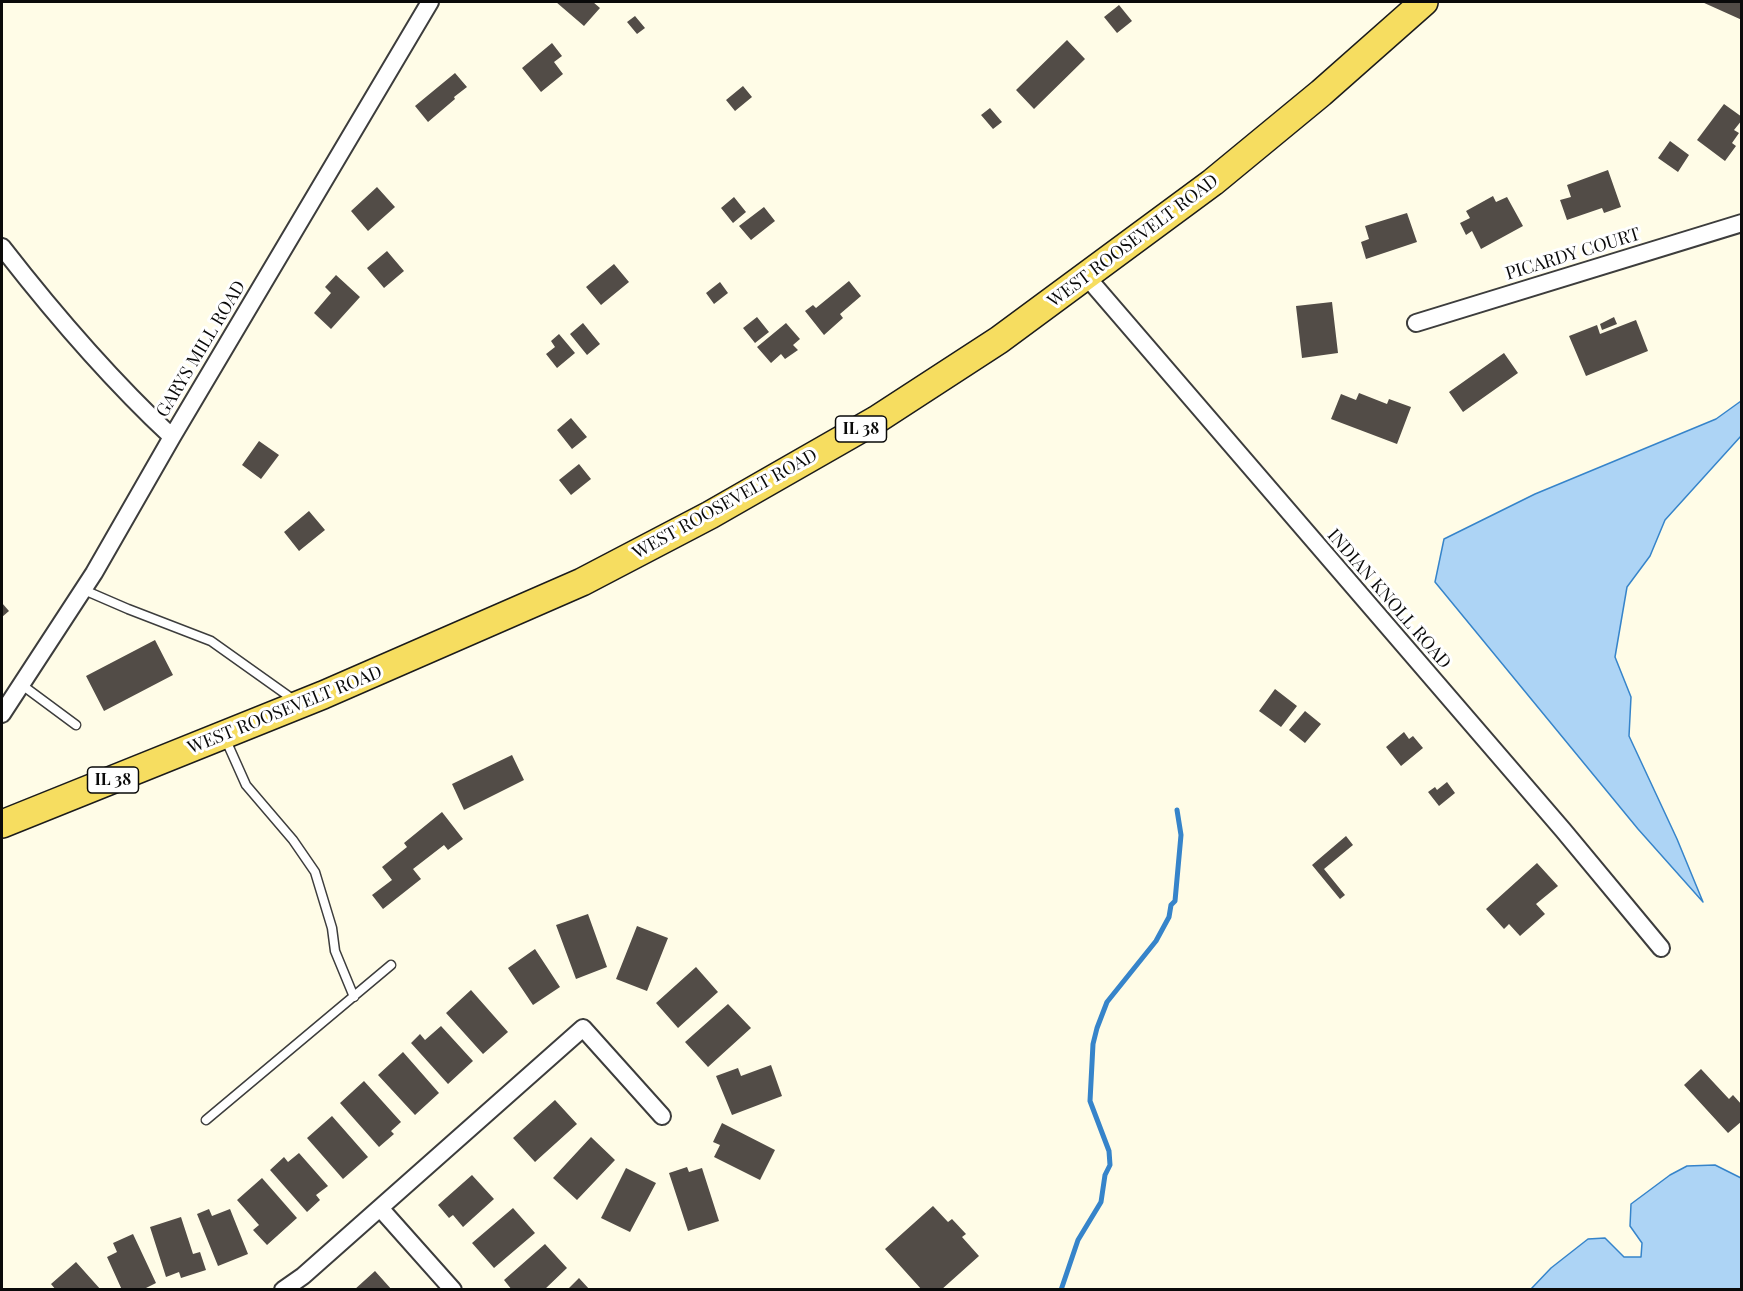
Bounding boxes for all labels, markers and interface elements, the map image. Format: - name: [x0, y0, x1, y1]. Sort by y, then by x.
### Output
- street label: WEST ROOSEVELT ROAD: [1044, 170, 1222, 312]
- street label: PICARDY COURT: [1503, 223, 1643, 285]
- street label: GARYS MILL ROAD: [152, 277, 250, 421]
- road number: IL 38: [836, 416, 886, 442]
- street label: WEST ROOSEVELT ROAD: [629, 444, 821, 564]
- street label: INDIAN KNOLL ROAD: [1323, 525, 1455, 673]
- street label: WEST ROOSEVELT ROAD: [185, 661, 385, 759]
- road number: IL 38: [88, 767, 138, 793]

